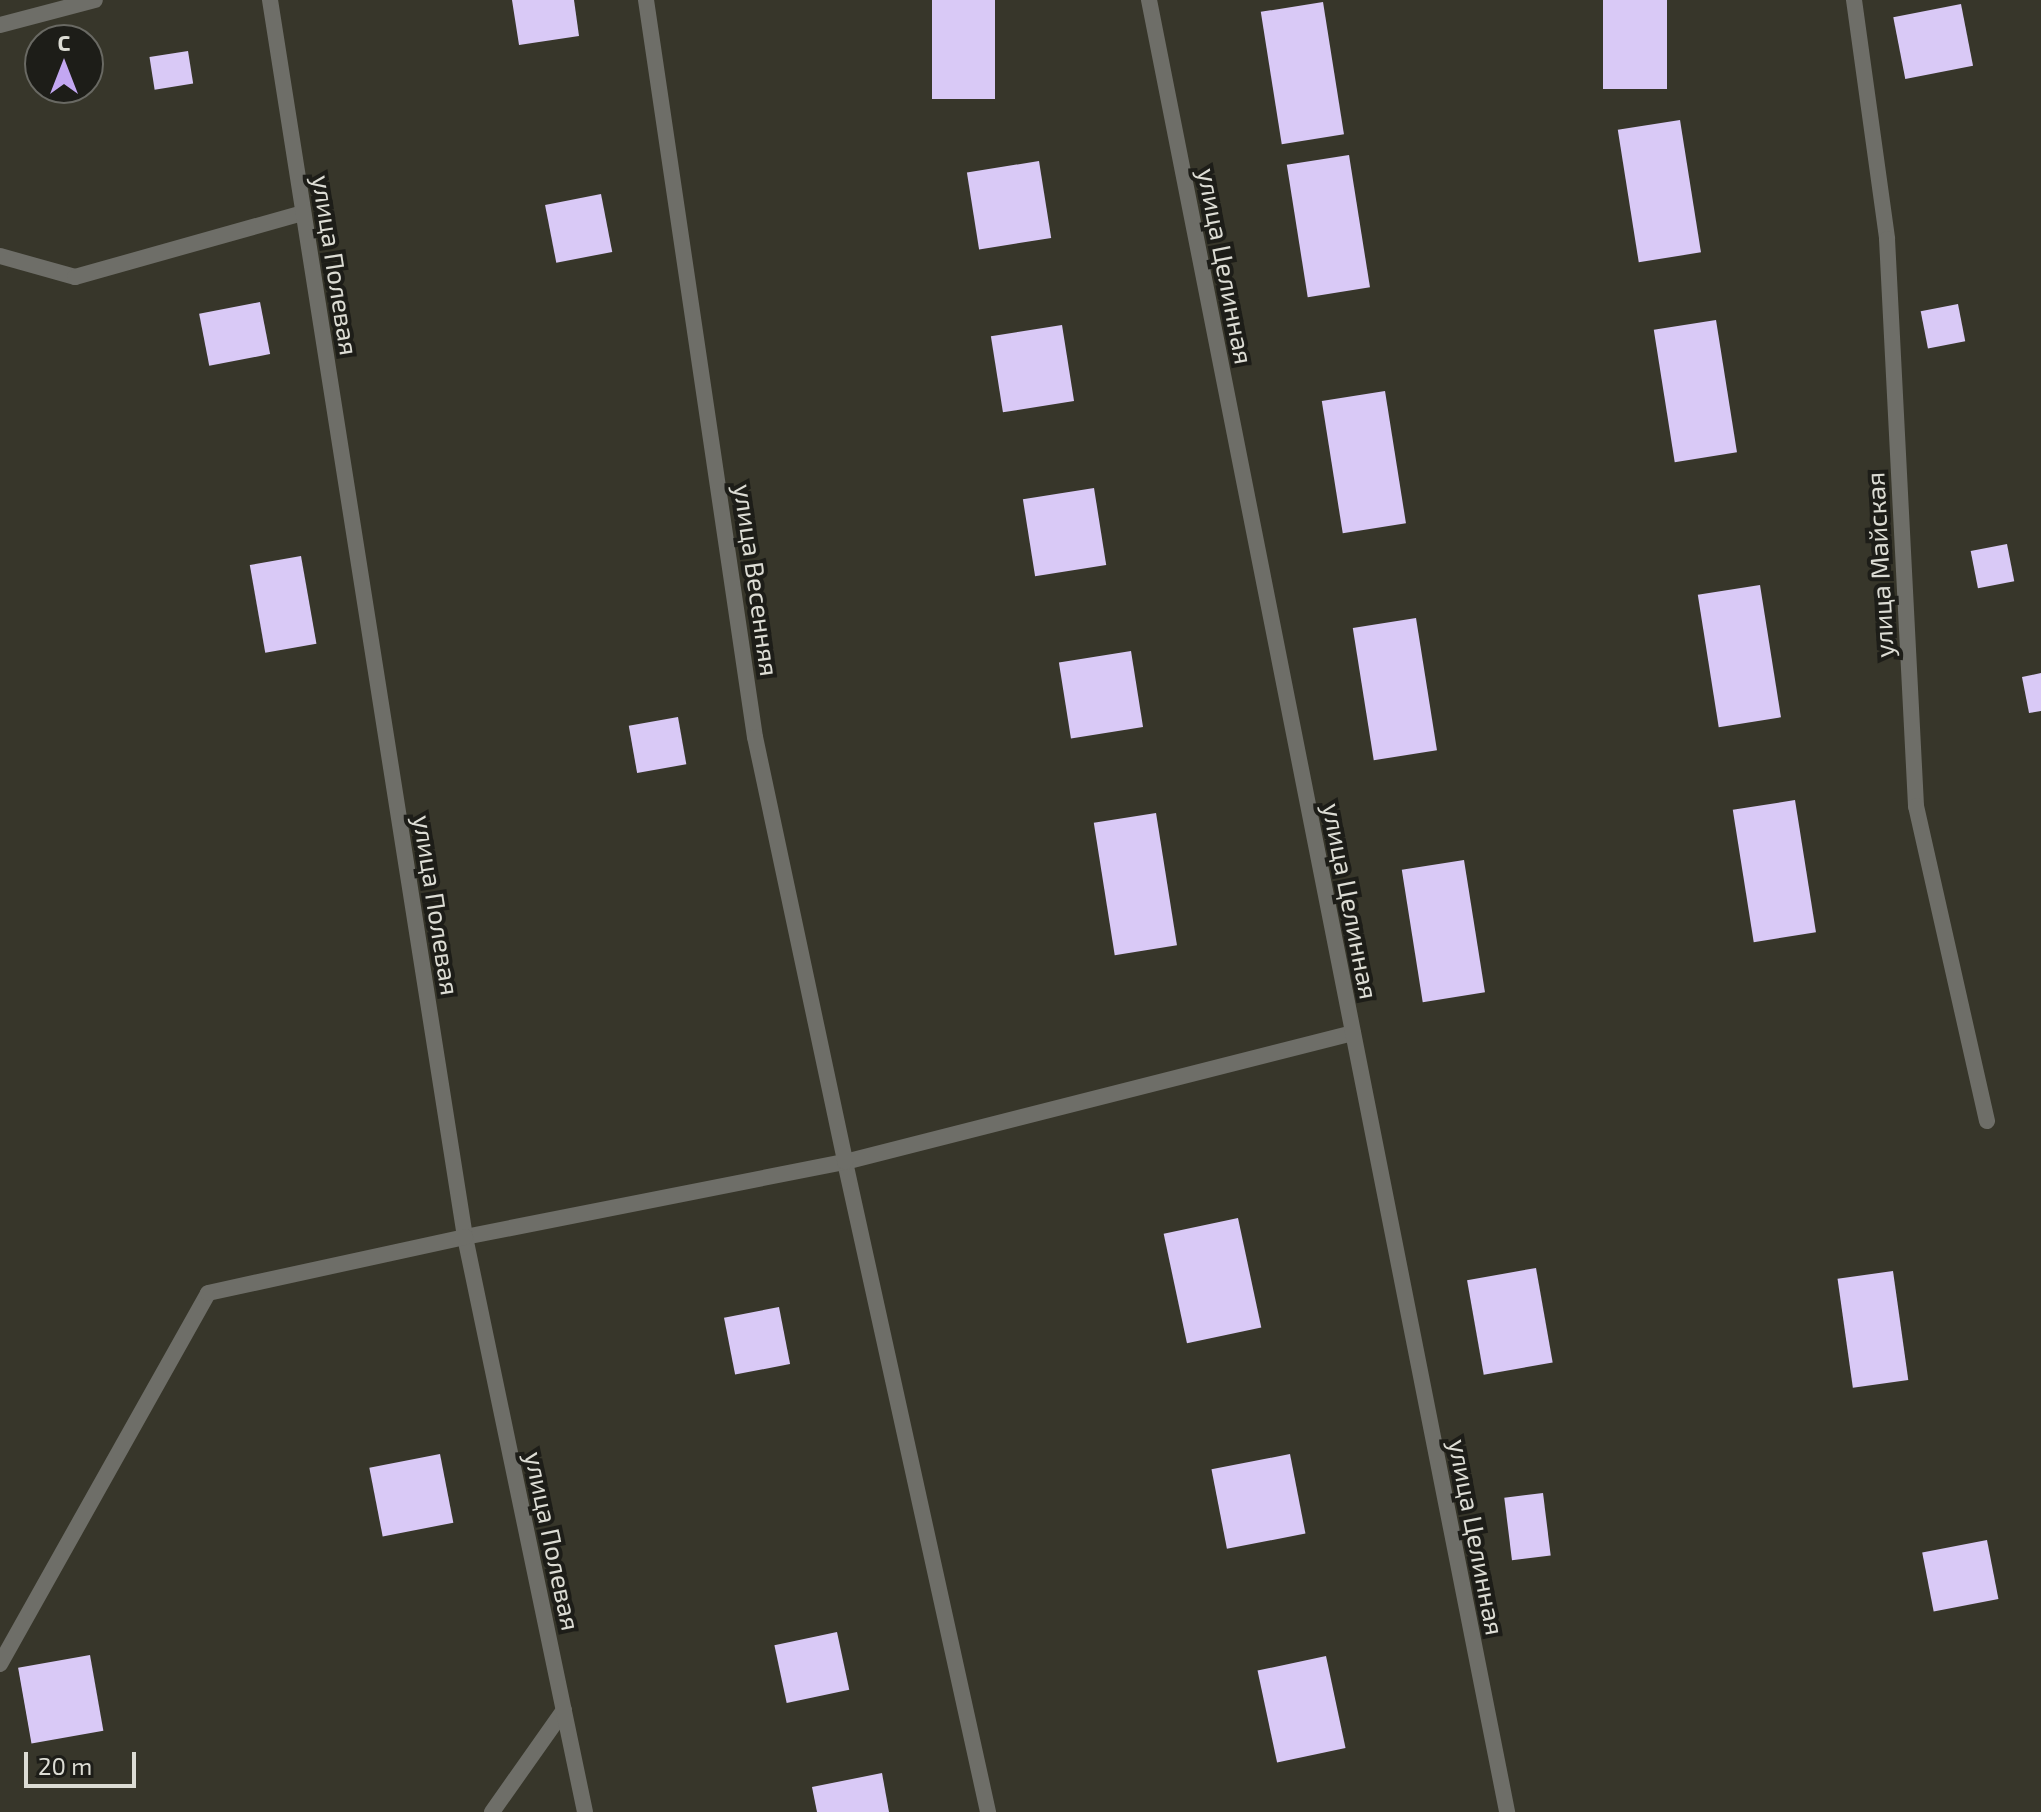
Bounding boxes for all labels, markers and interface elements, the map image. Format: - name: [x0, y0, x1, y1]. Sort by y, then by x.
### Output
- north arrow: [24, 24, 104, 104]
- text: С: [58, 29, 70, 55]
- street label: улица Целинная: [1192, 165, 1260, 367]
- street label: улица Полевая: [306, 173, 366, 357]
- street label: улица Майская: [1859, 471, 1899, 659]
- street label: улица Весенняя: [728, 482, 786, 678]
- street label: улица Целинная: [1317, 800, 1385, 1002]
- street label: улица Полевая: [407, 813, 467, 997]
- street label: улица Целинная: [1443, 1436, 1511, 1638]
- street label: улица Полевая: [519, 1449, 587, 1633]
- scale bar: [28, 1736, 140, 1786]
- text: 20 m: [38, 1751, 92, 1780]

